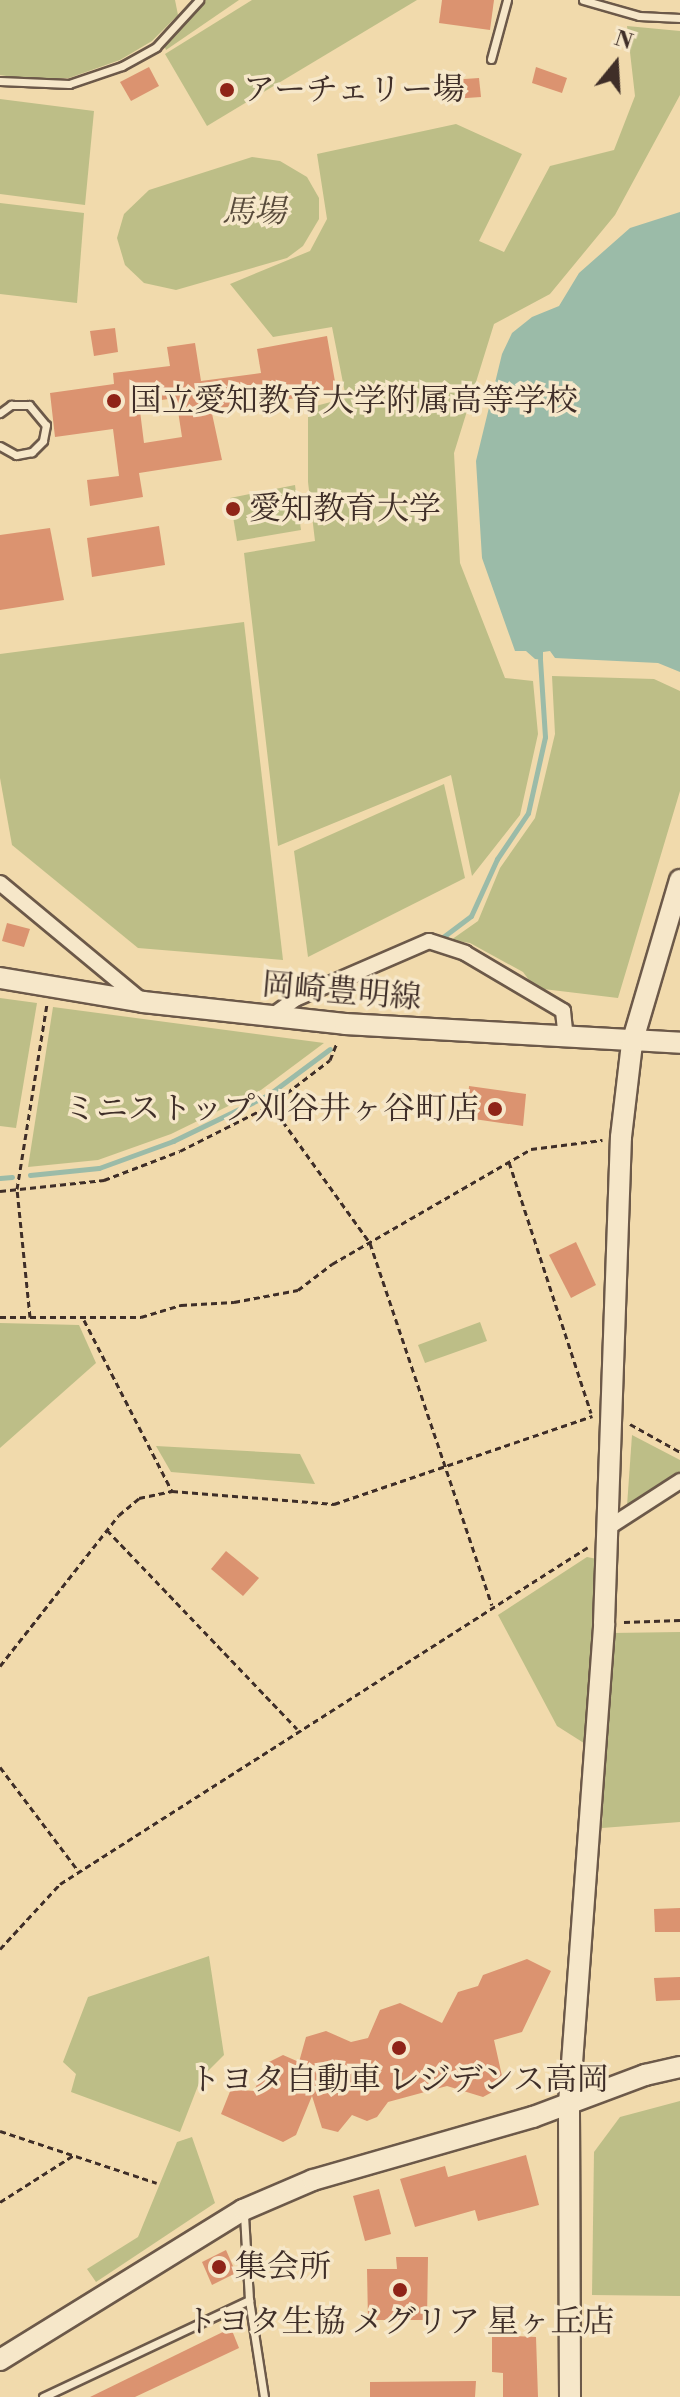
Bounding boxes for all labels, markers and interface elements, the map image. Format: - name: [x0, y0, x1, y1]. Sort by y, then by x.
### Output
- north arrow: [576, 24, 656, 104]
- text: N: [611, 25, 636, 56]
- place label: アーチェリー場: [243, 71, 466, 109]
- marker: アーチェリー場: [218, 81, 236, 99]
- park label: 馬場: [222, 193, 286, 231]
- place label: 国立愛知教育大学附属高等学校: [130, 382, 578, 420]
- marker: 国立愛知教育大学附属高等学校: [105, 392, 123, 410]
- place label: 愛知教育大学: [249, 490, 441, 528]
- marker: 愛知教育大学: [224, 500, 242, 518]
- street label: 岡崎豊明線: [261, 966, 423, 1018]
- place label: ミニストップ刈谷井ヶ谷町店: [63, 1090, 479, 1128]
- marker: ミニストップ刈谷井ヶ谷町店: [486, 1100, 504, 1118]
- marker: トヨタ自動車 レジデンス高岡: [390, 2039, 408, 2057]
- place label: トヨタ自動車 レジデンス高岡: [188, 2061, 610, 2099]
- place label: 集会所: [235, 2248, 331, 2286]
- marker: 集会所: [210, 2258, 228, 2276]
- marker: トヨタ生協 メグリア 星ヶ丘店: [391, 2281, 409, 2299]
- place label: トヨタ生協 メグリア 星ヶ丘店: [185, 2303, 615, 2341]

